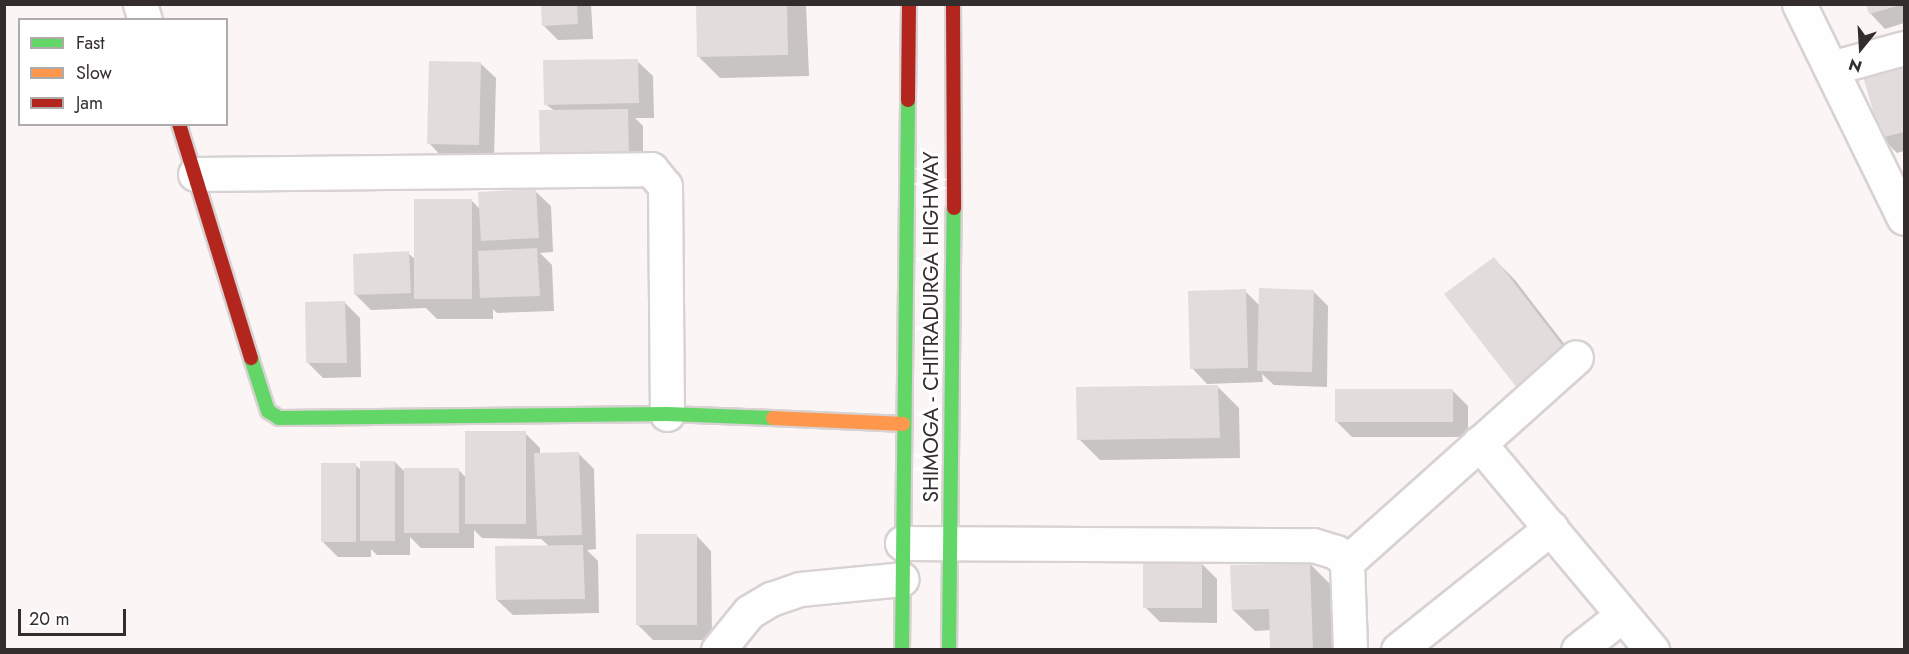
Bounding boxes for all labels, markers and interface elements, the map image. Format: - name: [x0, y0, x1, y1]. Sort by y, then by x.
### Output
- legend: [18, 18, 228, 126]
- north arrow: [1831, 18, 1891, 78]
- text: Fast: [76, 30, 105, 56]
- text: N: [1846, 53, 1865, 78]
- text: Slow: [76, 60, 112, 86]
- text: Jam: [76, 90, 103, 116]
- street label: SHIMOGA - CHITRADURGA HIGHWAY: [918, 151, 944, 503]
- scale bar: [21, 597, 129, 635]
- text: 20 m: [29, 606, 69, 632]

